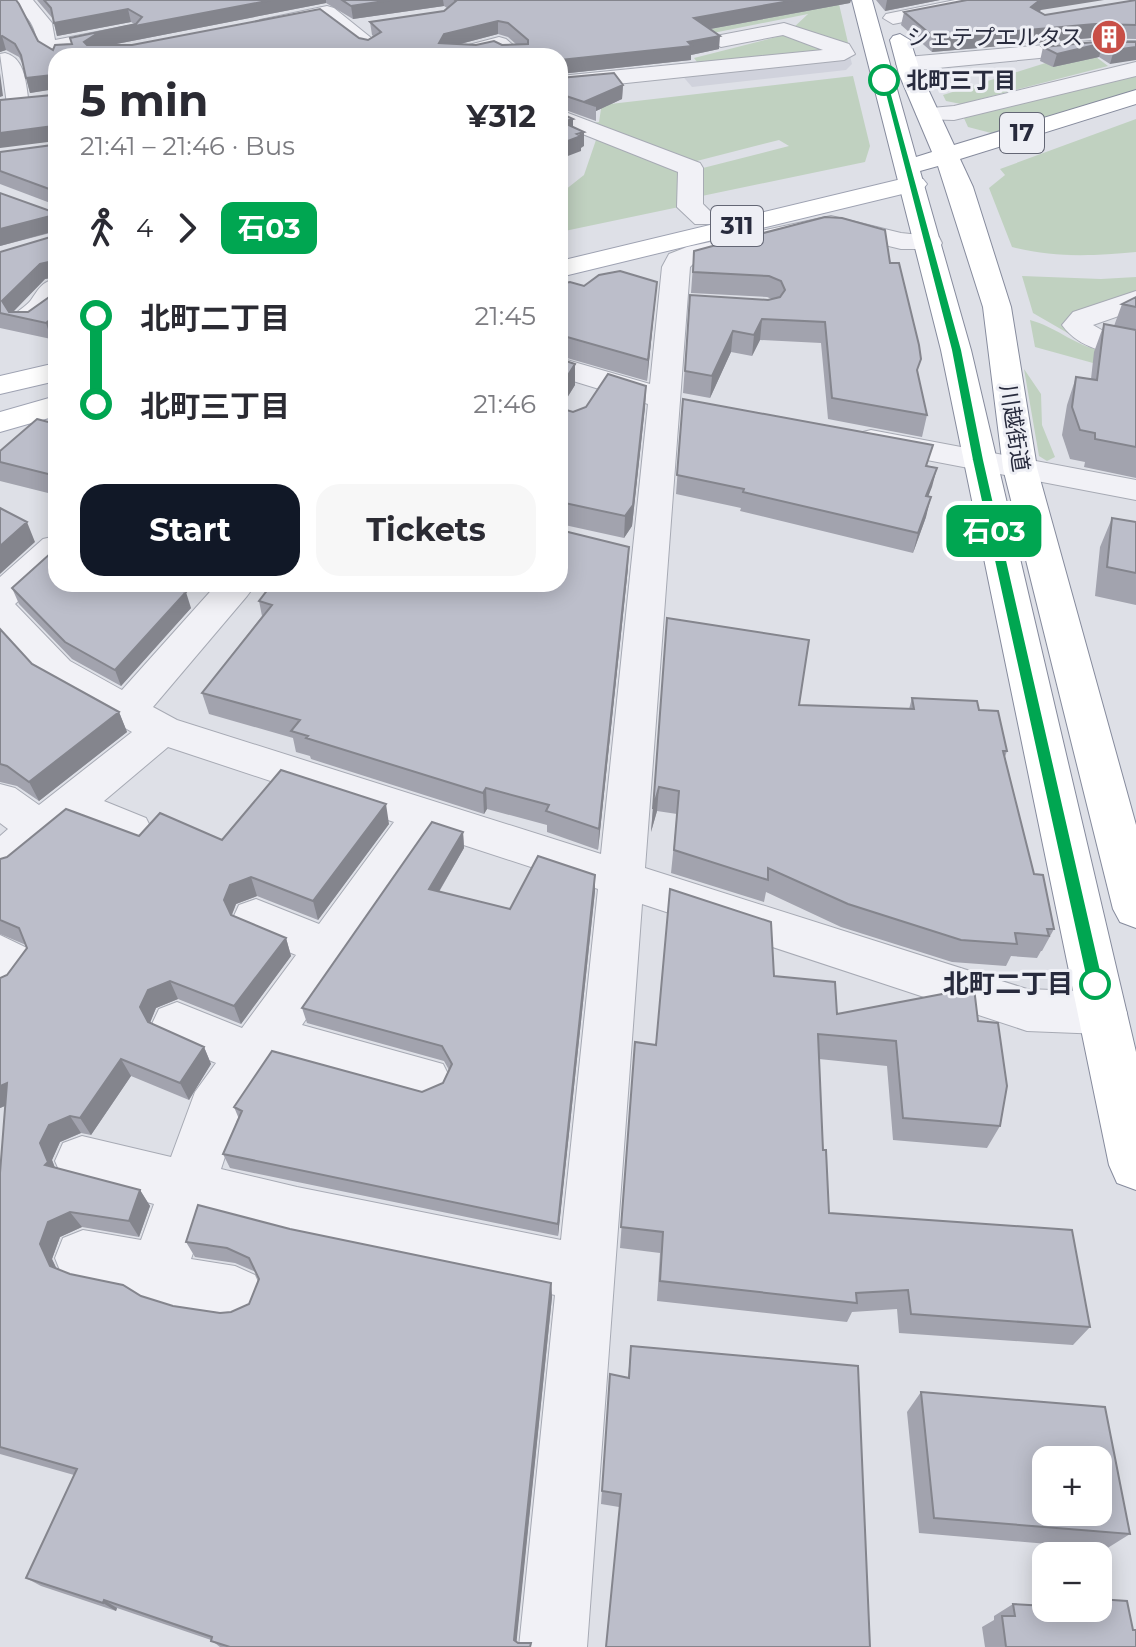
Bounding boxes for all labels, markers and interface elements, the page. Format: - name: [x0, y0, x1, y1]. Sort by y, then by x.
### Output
- building icon: シェテプエルタス: [1090, 18, 1128, 56]
- place label: シェテプエルタス: [907, 24, 1083, 51]
- marker: 北町三丁目: [869, 65, 899, 95]
- place label: 北町三丁目: [906, 67, 1016, 94]
- text: 5 min: [80, 73, 208, 127]
- text: ¥312: [466, 98, 536, 135]
- road number: 17: [1000, 113, 1044, 153]
- text: 21:41 – 21:46 · Bus: [80, 130, 295, 162]
- icon: walk: [80, 206, 124, 250]
- icon: forward: [165, 206, 209, 250]
- road number: 311: [711, 206, 763, 246]
- text: 石03: [237, 211, 301, 245]
- text: 4: [136, 212, 153, 244]
- text: 北町二丁目: [140, 300, 290, 337]
- text: 21:45: [474, 300, 536, 332]
- street label: 川越街道: [994, 383, 1035, 474]
- text: 北町三丁目: [140, 388, 290, 425]
- text: 21:46: [473, 388, 536, 420]
- button: Start: [80, 484, 300, 576]
- button: Tickets: [316, 484, 536, 576]
- line badge: 石03: [948, 505, 1040, 557]
- text: 石03: [962, 514, 1026, 548]
- place label: 北町二丁目: [943, 968, 1073, 1000]
- marker: 北町二丁目: [1080, 969, 1110, 999]
- map controls: [1032, 1446, 1112, 1622]
- button: +: [1032, 1446, 1112, 1526]
- button: −: [1032, 1542, 1112, 1622]

